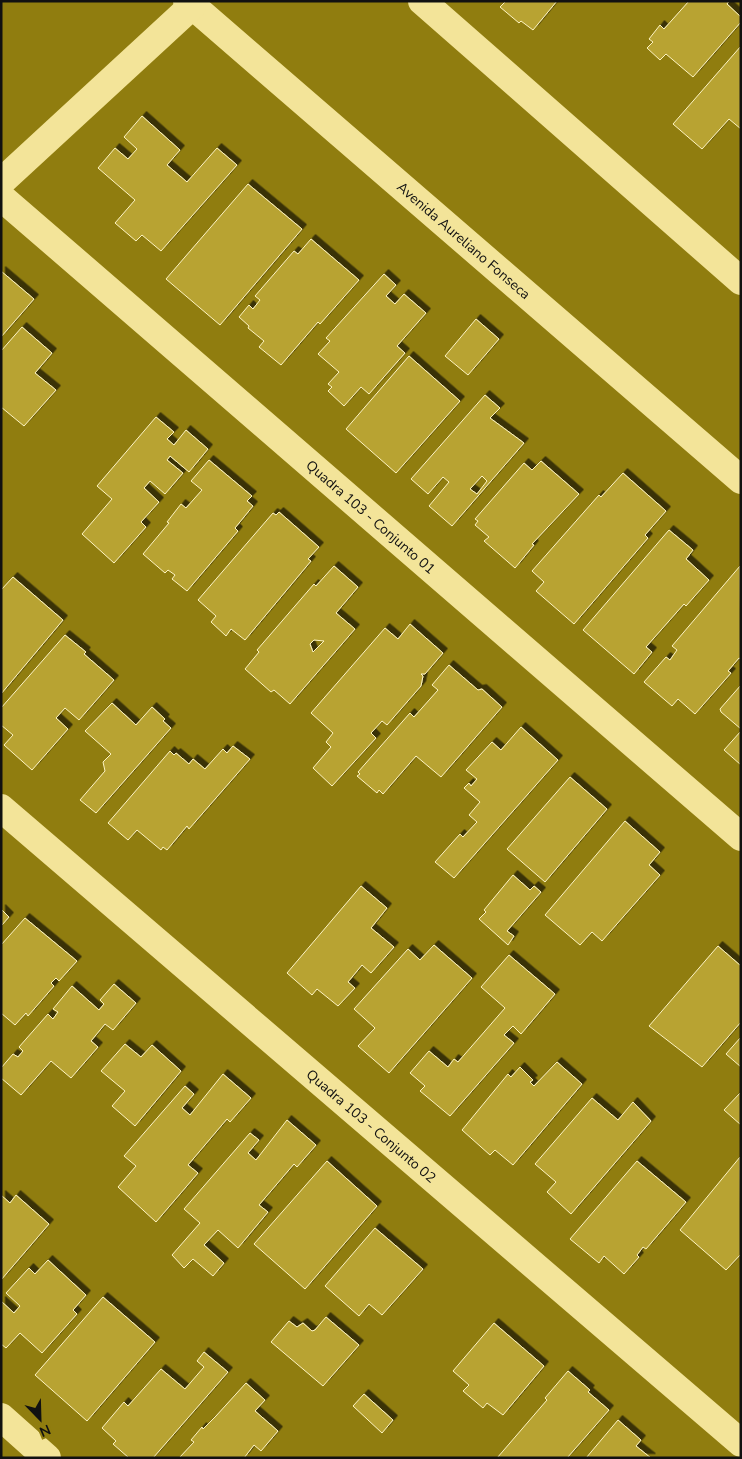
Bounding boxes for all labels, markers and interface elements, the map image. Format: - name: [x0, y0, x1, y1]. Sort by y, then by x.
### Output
- street label: Avenida Aureliano Fonseca: [393, 177, 535, 303]
- street label: Quadra 103 - Conjunto 01: [302, 456, 440, 578]
- street label: Quadra 103 - Conjunto 02: [302, 1065, 440, 1187]
- north arrow: [15, 1394, 65, 1444]
- text: N: [36, 1420, 53, 1441]

